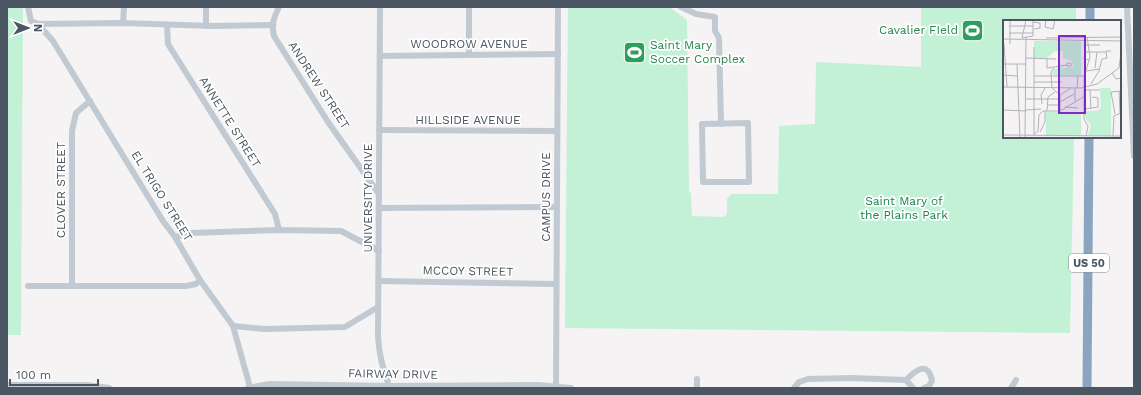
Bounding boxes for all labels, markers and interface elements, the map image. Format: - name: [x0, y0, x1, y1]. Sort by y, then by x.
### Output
- north arrow: [8, 8, 48, 48]
- sports icon: Cavalier FIeld: [960, 17, 986, 43]
- inset map: [1003, 20, 1121, 138]
- place label: Cavalier FIeld: [879, 23, 958, 37]
- text: N: [31, 24, 44, 32]
- street label: WOODROW AVENUE: [410, 37, 528, 51]
- place label: Saint Mary Soccer Complex: [650, 38, 745, 66]
- street label: ANDREW STREET: [285, 39, 353, 131]
- sports icon: Saint Mary Soccer Complex: [622, 39, 648, 65]
- street label: ANNETTE STREET: [196, 74, 264, 170]
- street label: HILLSIDE AVENUE: [415, 113, 521, 127]
- street label: CLOVER STREET: [54, 142, 68, 238]
- street label: UNIVERSITY DRIVE: [361, 143, 375, 252]
- street label: EL TRIGO STREET: [129, 148, 195, 244]
- street label: CAMPUS DRIVE: [539, 152, 553, 242]
- park label: Saint Mary of the Plains Park: [860, 194, 948, 222]
- road number: US 50: [1069, 254, 1109, 272]
- street label: MCCOY STREET: [422, 263, 514, 279]
- scale bar: [10, 361, 98, 387]
- street label: FAIRWAY DRIVE: [348, 366, 439, 382]
- text: 100 m: [16, 368, 51, 382]

